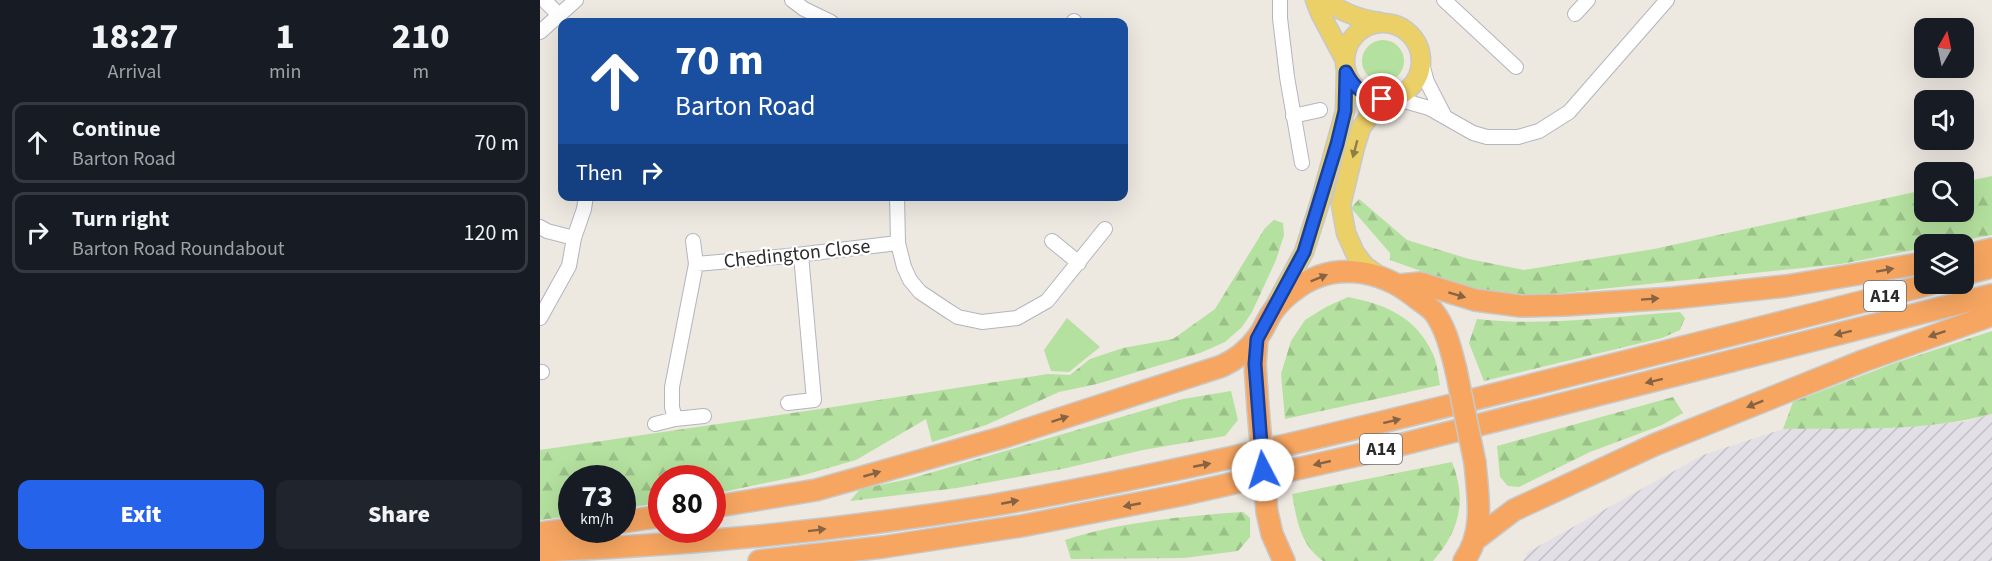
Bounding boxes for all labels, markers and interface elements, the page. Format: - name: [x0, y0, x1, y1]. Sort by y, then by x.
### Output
- text: 18:27: [90, 11, 179, 62]
- text: 1: [276, 11, 295, 62]
- text: 210: [392, 11, 450, 62]
- north arrow: [1914, 18, 1974, 78]
- map controls: [1914, 18, 1974, 294]
- text: 70 m: [675, 31, 764, 91]
- icon: ahead: [576, 42, 654, 120]
- text: Arrival: [108, 58, 161, 86]
- text: min: [269, 58, 301, 86]
- text: m: [412, 58, 429, 86]
- pin: [1356, 73, 1407, 124]
- icon: arrive: [1365, 82, 1398, 115]
- text: Barton Road: [675, 87, 815, 126]
- button: sound: [1914, 90, 1974, 150]
- text: Continue: [72, 113, 161, 145]
- icon: ahead: [21, 126, 54, 159]
- text: 70 m: [474, 127, 519, 159]
- one-way arrow: [1350, 140, 1359, 158]
- text: Barton Road: [72, 145, 176, 173]
- icon: right: [635, 156, 668, 189]
- text: Then: [576, 157, 623, 189]
- button: search: [1914, 162, 1974, 222]
- text: Turn right: [72, 203, 169, 235]
- icon: right: [21, 216, 54, 249]
- text: 120 m: [464, 217, 519, 249]
- street label: Chedington Close: [722, 232, 872, 276]
- button: layers: [1914, 234, 1974, 294]
- text: Barton Road Roundabout: [72, 235, 285, 263]
- one-way arrow: [1876, 265, 1895, 274]
- one-way arrow: [1310, 273, 1328, 282]
- road number: A14: [1864, 281, 1906, 311]
- one-way arrow: [1448, 291, 1466, 300]
- one-way arrow: [1641, 295, 1660, 304]
- one-way arrow: [1834, 329, 1852, 338]
- one-way arrow: [1928, 330, 1946, 340]
- one-way arrow: [1645, 376, 1663, 386]
- one-way arrow: [1746, 400, 1764, 409]
- one-way arrow: [1051, 414, 1069, 423]
- one-way arrow: [1383, 415, 1401, 425]
- road number: A14: [1360, 434, 1402, 464]
- position arrow: [1231, 438, 1295, 502]
- one-way arrow: [1312, 459, 1331, 468]
- one-way arrow: [1193, 460, 1212, 469]
- speed limit sign: 80: [648, 465, 726, 543]
- one-way arrow: [863, 469, 881, 478]
- text: 73: [581, 475, 613, 518]
- button: Exit: [18, 480, 264, 549]
- button: Share: [276, 480, 522, 549]
- one-way arrow: [1001, 497, 1020, 506]
- one-way arrow: [1122, 501, 1141, 510]
- text: km/h: [580, 509, 614, 530]
- one-way arrow: [808, 525, 827, 535]

